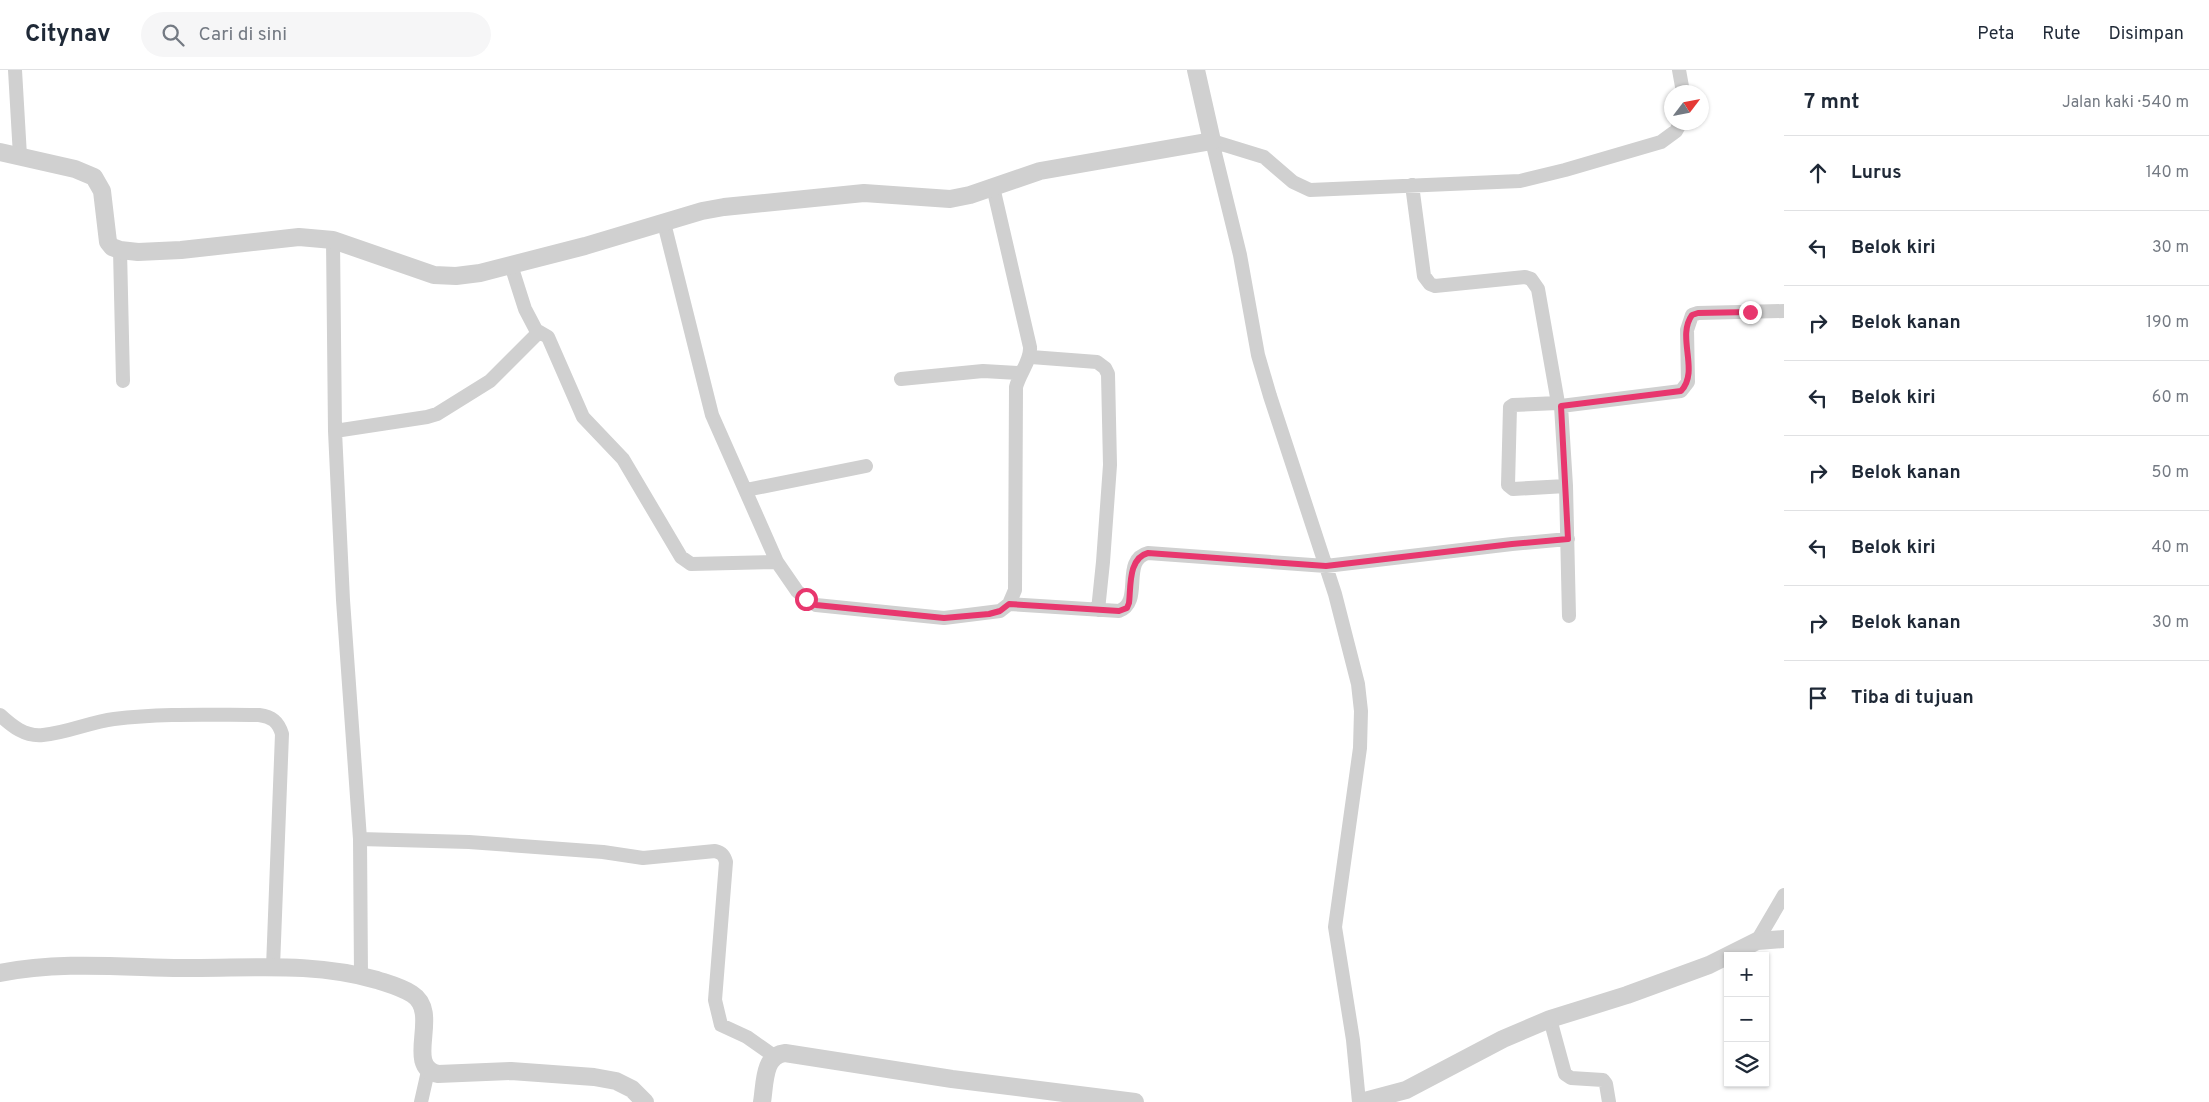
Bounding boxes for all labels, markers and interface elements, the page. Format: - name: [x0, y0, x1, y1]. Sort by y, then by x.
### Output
- search box: [141, 12, 491, 57]
- text: Citynav: [25, 20, 111, 50]
- icon: search: [159, 21, 187, 49]
- text: Cari di sini: [199, 23, 287, 47]
- text: Peta: [1977, 23, 2014, 46]
- text: Rute: [2042, 23, 2080, 46]
- text: Disimpan: [2108, 23, 2184, 46]
- north arrow: [1664, 85, 1709, 130]
- text: 7 mnt: [1804, 89, 1859, 116]
- text: Jalan kaki · 540 m: [2062, 93, 2189, 113]
- icon: ahead: [1804, 159, 1832, 187]
- text: Lurus: [1851, 161, 1902, 185]
- text: 140 m: [2146, 163, 2189, 183]
- icon: left: [1804, 234, 1832, 262]
- text: Belok kiri: [1851, 236, 1936, 260]
- text: 30 m: [2152, 238, 2189, 258]
- route end: [1739, 301, 1762, 324]
- icon: right: [1804, 309, 1832, 337]
- text: Belok kanan: [1851, 311, 1961, 335]
- text: 190 m: [2146, 313, 2189, 333]
- icon: left: [1804, 384, 1832, 412]
- text: Belok kiri: [1851, 386, 1936, 410]
- text: 60 m: [2152, 388, 2189, 408]
- icon: right: [1804, 459, 1832, 487]
- text: Belok kanan: [1851, 461, 1961, 485]
- text: 50 m: [2152, 463, 2189, 483]
- icon: left: [1804, 534, 1832, 562]
- text: Belok kiri: [1851, 536, 1936, 560]
- text: 40 m: [2151, 538, 2189, 558]
- route start: [795, 588, 818, 611]
- icon: right: [1804, 609, 1832, 637]
- text: Belok kanan: [1851, 611, 1961, 635]
- text: 30 m: [2152, 613, 2189, 633]
- icon: arrive: [1804, 684, 1832, 712]
- text: Tiba di tujuan: [1851, 686, 1974, 710]
- map controls: [1724, 952, 1769, 1087]
- button: +: [1724, 952, 1769, 997]
- button: −: [1724, 997, 1769, 1042]
- button: layers: [1724, 1042, 1769, 1087]

